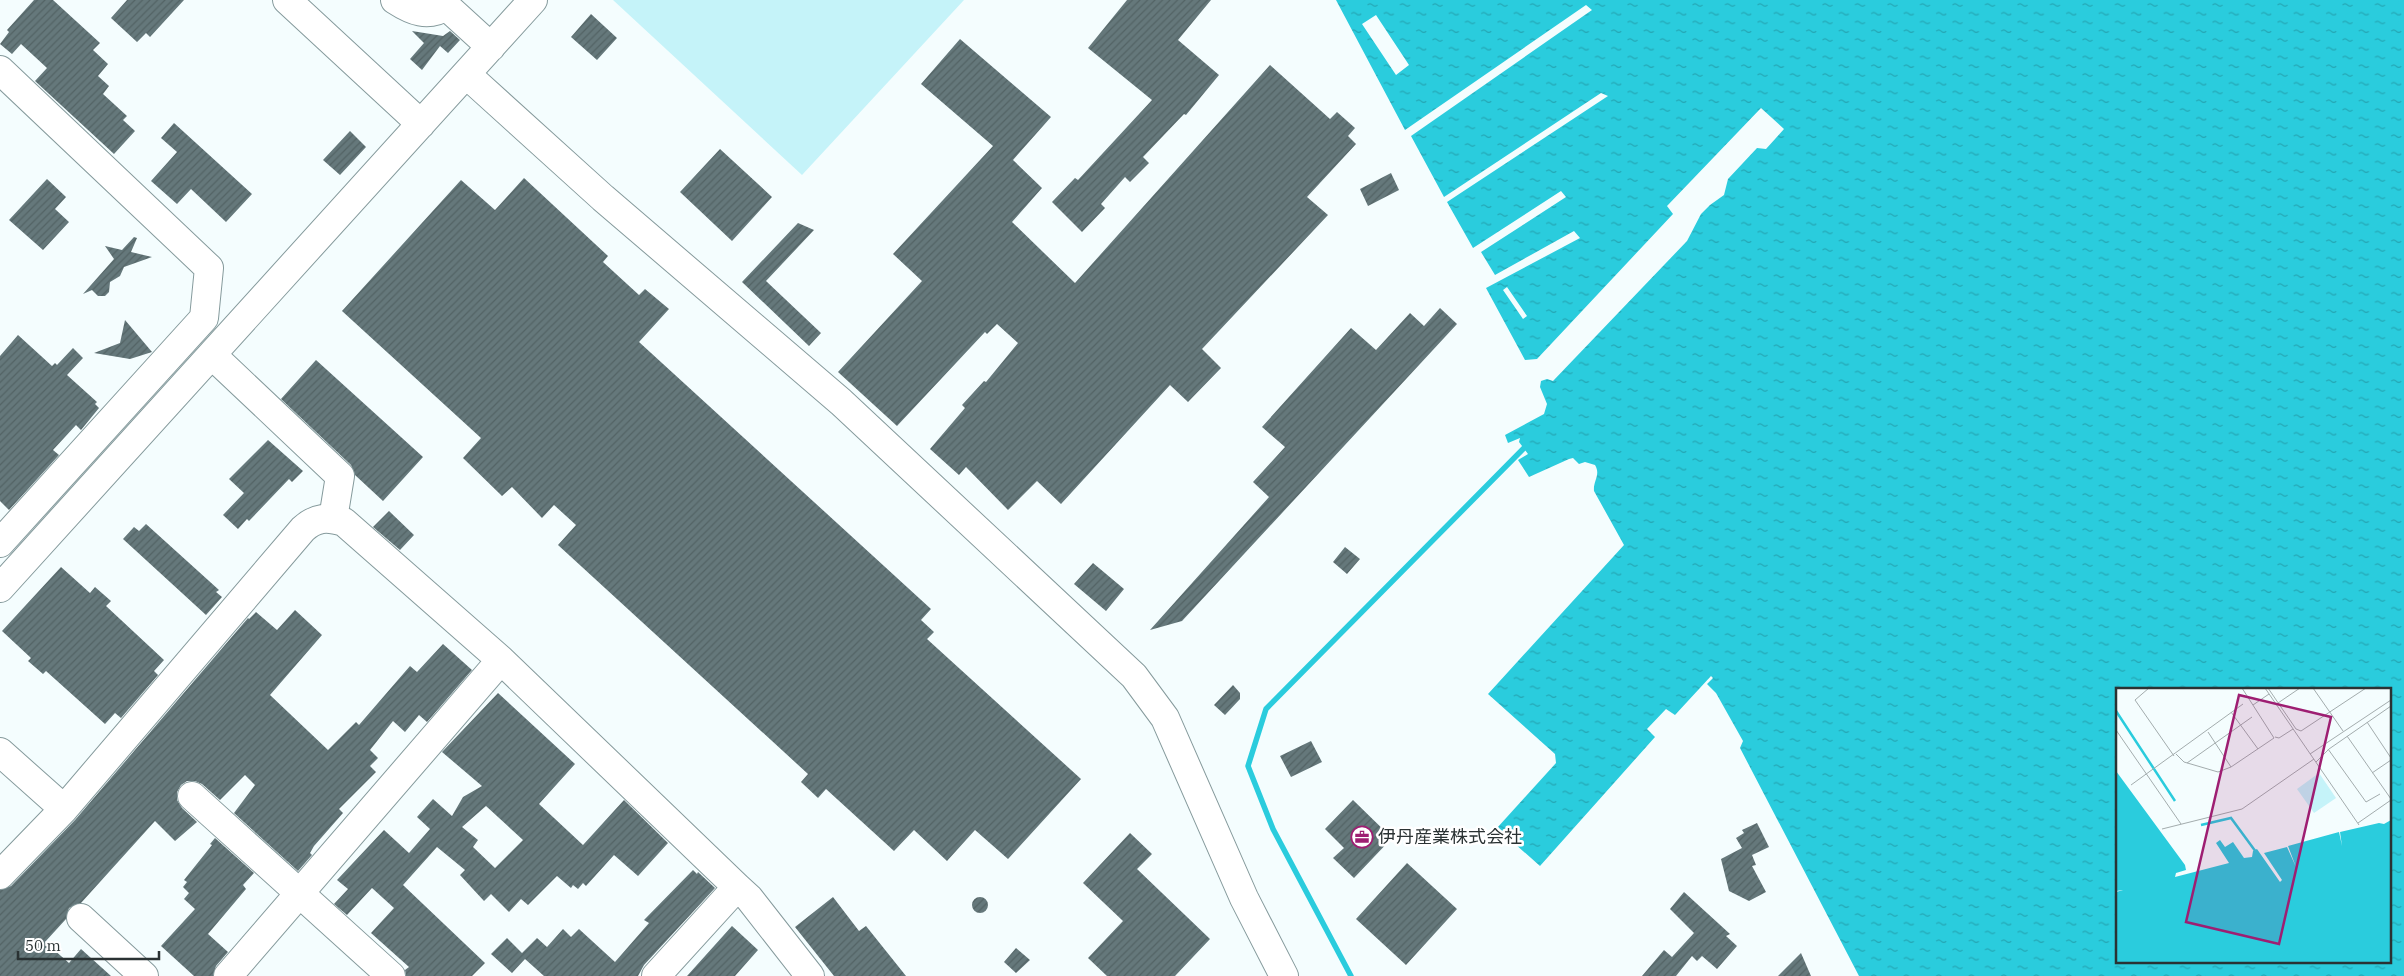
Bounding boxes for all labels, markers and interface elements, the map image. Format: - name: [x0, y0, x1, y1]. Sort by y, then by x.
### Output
- inset map: [2116, 688, 2392, 964]
- office icon: 伊丹産業株式会社: [1350, 825, 1374, 849]
- place label: 伊丹産業株式会社: [1378, 825, 1522, 848]
- scale bar: [18, 928, 159, 960]
- text: 50 m: [25, 936, 61, 955]

